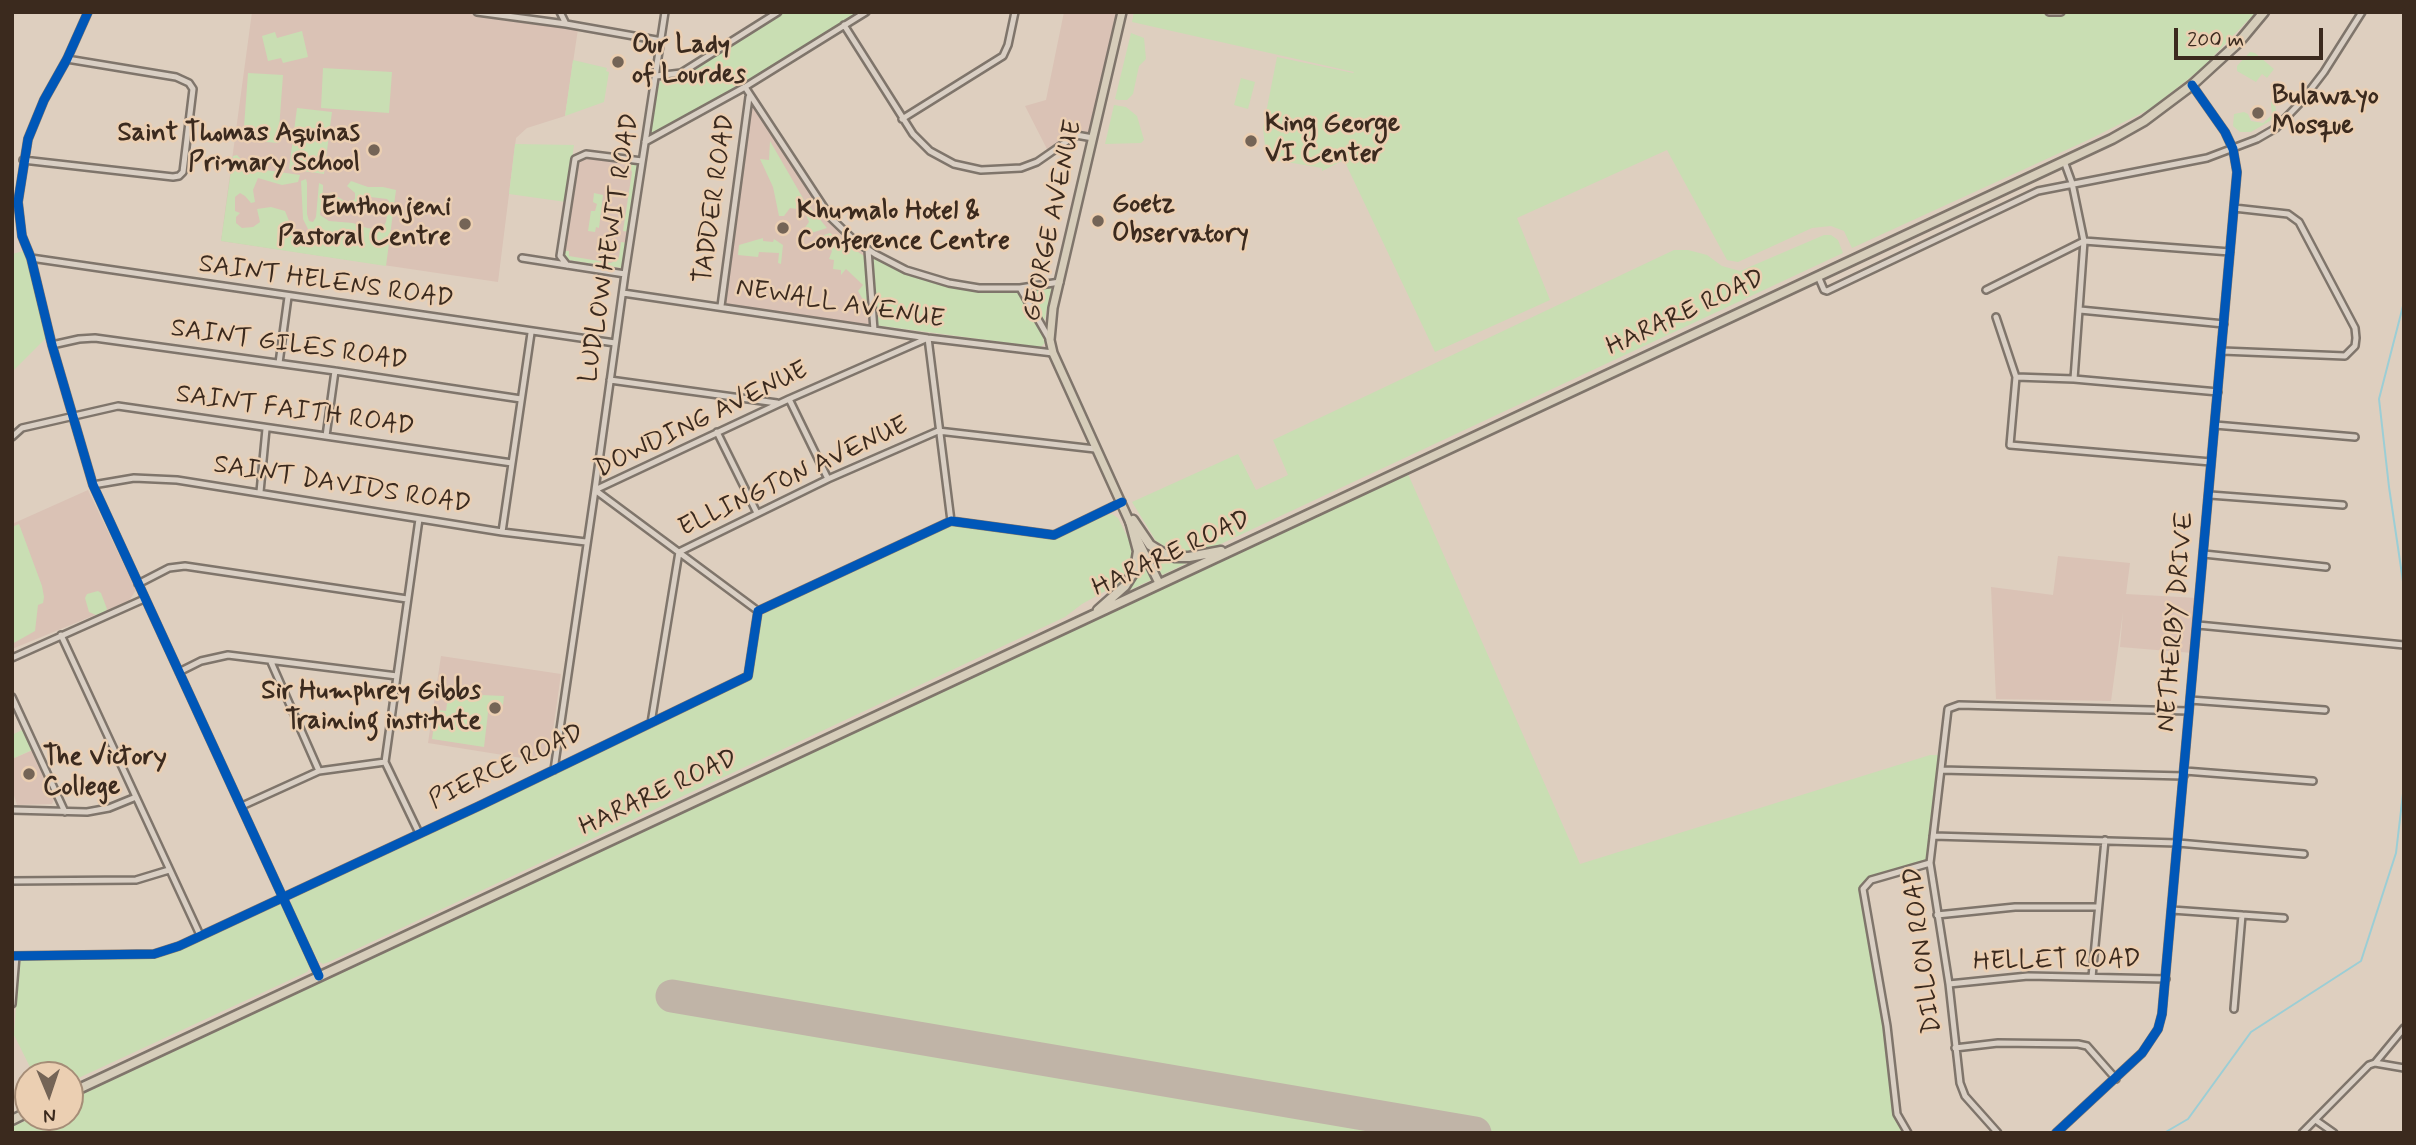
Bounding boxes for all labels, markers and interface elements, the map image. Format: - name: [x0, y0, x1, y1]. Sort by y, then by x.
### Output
- scale bar: [2178, 14, 2327, 58]
- text: 200 m: [2187, 26, 2244, 54]
- place label: Our Lady of Lourdes: [632, 31, 746, 92]
- marker: Our Lady of Lourdes: [610, 54, 626, 70]
- place label: Bulawayo Mosque: [2272, 82, 2379, 144]
- marker: Bulawayo Mosque: [2250, 105, 2266, 121]
- place label: King George VI Center: [1265, 110, 1400, 172]
- street label: LUDLOW HEWIT ROAD: [574, 111, 648, 385]
- street label: TADDER ROAD: [689, 112, 743, 286]
- street label: GEORGE AVENUE: [1017, 117, 1091, 325]
- place label: Saint Thomas Aquinas Primary School: [117, 119, 360, 180]
- marker: King George VI Center: [1243, 133, 1259, 149]
- marker: Saint Thomas Aquinas Primary School: [366, 142, 382, 158]
- place label: Goetz Observatory: [1112, 190, 1249, 252]
- place label: Emthonjeni Pastoral Centre: [278, 193, 451, 255]
- place label: Khumalo Hotel & Conference Centre: [797, 197, 1010, 258]
- marker: Goetz Observatory: [1090, 213, 1106, 229]
- marker: Emthonjeni Pastoral Centre: [457, 216, 473, 232]
- marker: Khumalo Hotel & Conference Centre: [775, 220, 791, 236]
- street label: SAINT HELENS ROAD: [197, 250, 455, 316]
- street label: HARARE ROAD: [1602, 264, 1770, 364]
- street label: NEWALL AVENUE: [734, 273, 946, 337]
- street label: SAINT GILES ROAD: [168, 314, 410, 378]
- street label: DOWDING AVENUE: [590, 356, 814, 486]
- street label: SAINT FAITH ROAD: [174, 380, 416, 444]
- street label: ELLINGTON AVENUE: [674, 411, 914, 545]
- street label: SAINT DAVIDS ROAD: [211, 450, 473, 522]
- street label: HARARE ROAD: [1088, 505, 1256, 605]
- street label: NETHERBY DRIVE: [2152, 511, 2202, 733]
- place label: Sir Humphrey Gibbs Training institute: [261, 677, 481, 738]
- marker: Sir Humphrey Gibbs Training institute: [487, 700, 503, 716]
- street label: PIERCE ROAD: [425, 719, 589, 817]
- place label: The Victory College: [43, 743, 167, 804]
- street label: HARARE ROAD: [575, 744, 743, 844]
- marker: The Victory College: [21, 766, 37, 782]
- street label: DILLON ROAD: [1898, 865, 1950, 1035]
- street label: HELLET ROAD: [1973, 945, 2141, 979]
- north arrow: [14, 1061, 84, 1131]
- text: N: [43, 1103, 56, 1128]

